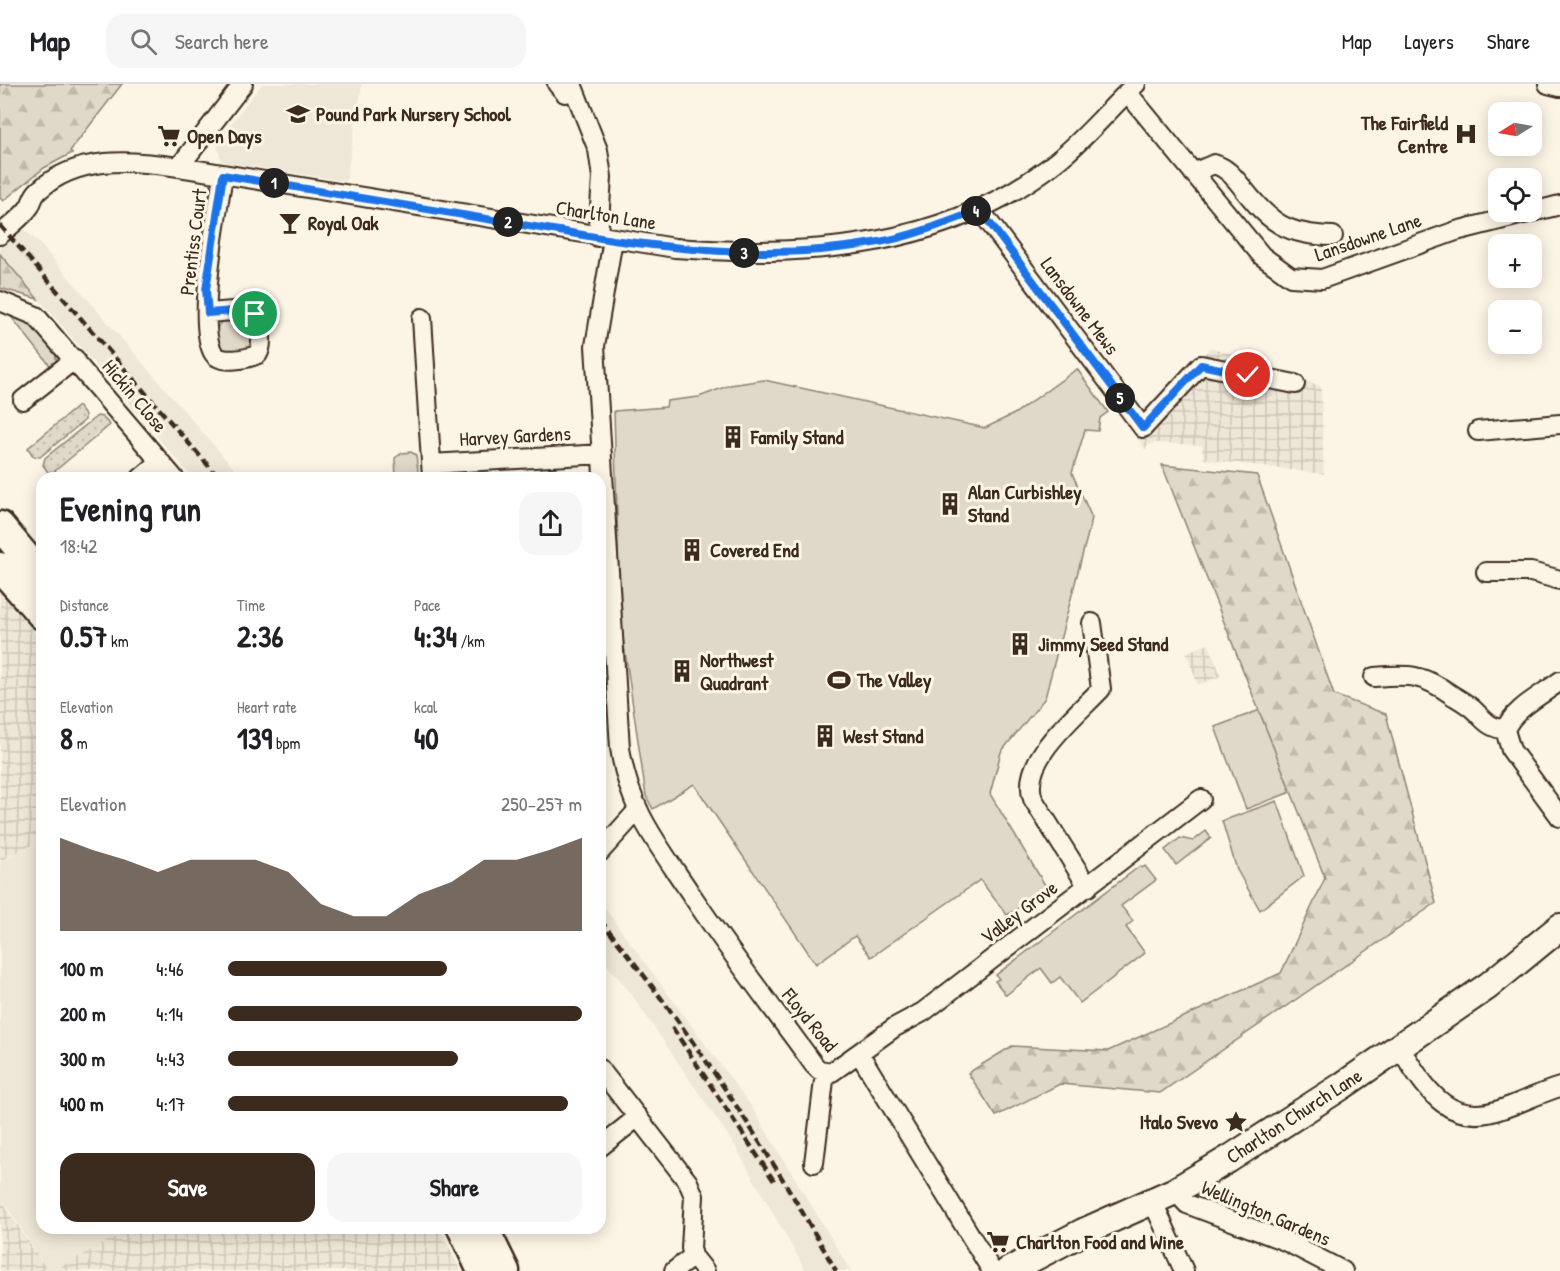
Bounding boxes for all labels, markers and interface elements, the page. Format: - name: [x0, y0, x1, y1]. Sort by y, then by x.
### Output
- search box: [106, 14, 526, 68]
- text: Map: [30, 22, 70, 60]
- icon: search: [127, 25, 160, 58]
- text: Search here: [175, 26, 269, 56]
- text: Map: [1342, 27, 1371, 56]
- text: Layers: [1404, 27, 1454, 56]
- text: Share: [1487, 27, 1530, 56]
- place label: Pound Park Nursery School: [316, 100, 511, 128]
- school or university icon: Pound Park Nursery School: [285, 101, 311, 127]
- north arrow: [1488, 102, 1542, 156]
- map controls: [1488, 102, 1542, 354]
- place label: The Fairfield Centre: [1360, 109, 1448, 159]
- hospital icon: The Fairfield Centre: [1453, 121, 1479, 147]
- place label: Open Days: [187, 122, 262, 150]
- supermarket icon: Open Days: [156, 123, 182, 149]
- pin: 1: [259, 168, 289, 198]
- button: locate: [1488, 168, 1542, 222]
- text: 1: [271, 172, 277, 194]
- street label: Prentiss Court: [173, 186, 213, 297]
- street label: Charlton Lane: [554, 193, 658, 236]
- pin: 4: [961, 196, 991, 226]
- text: 4: [973, 200, 979, 222]
- street label: Lansdowne Lane: [1311, 206, 1425, 267]
- pin: 2: [493, 207, 523, 237]
- place label: Royal Oak: [308, 209, 379, 237]
- bar icon: Royal Oak: [277, 210, 303, 236]
- text: 2: [504, 211, 512, 233]
- button: +: [1488, 234, 1542, 288]
- pin: 3: [729, 238, 759, 268]
- text: 3: [740, 242, 748, 264]
- street label: Lansdowne Mews: [1035, 251, 1126, 360]
- pin: [229, 288, 280, 339]
- icon: arrive: [238, 297, 271, 330]
- button: −: [1488, 300, 1542, 354]
- pin: [1222, 349, 1273, 400]
- street label: Hickin Close: [97, 353, 174, 438]
- icon: check: [1231, 358, 1264, 391]
- pin: 5: [1105, 383, 1135, 413]
- text: 5: [1117, 387, 1123, 409]
- street label: Harvey Gardens: [459, 419, 572, 452]
- place label: Family Stand: [750, 423, 844, 451]
- building icon: Family Stand: [720, 424, 746, 450]
- place label: Alan Curbishley Stand: [968, 478, 1082, 528]
- text: Evening run: [60, 487, 201, 531]
- building icon: Alan Curbishley Stand: [937, 491, 963, 517]
- button: share: [519, 492, 582, 555]
- text: 18:42: [60, 532, 97, 559]
- place label: Covered End: [710, 536, 799, 563]
- building icon: Covered End: [679, 537, 705, 563]
- text: Distance: [60, 594, 109, 616]
- text: Time: [237, 594, 265, 616]
- text: Pace: [414, 594, 441, 616]
- text: 0.57: [60, 616, 107, 656]
- text: 2:36: [237, 616, 283, 656]
- text: 4:34: [414, 616, 457, 656]
- text: km: [107, 630, 129, 652]
- text: /km: [457, 630, 485, 652]
- place label: Jimmy Seed Stand: [1038, 630, 1169, 658]
- building icon: Jimmy Seed Stand: [1007, 631, 1033, 657]
- place label: Northwest Quadrant: [700, 646, 775, 696]
- building icon: Northwest Quadrant: [669, 658, 695, 684]
- place label: The Valley: [856, 666, 932, 694]
- sports icon: The Valley: [826, 667, 852, 693]
- text: Elevation: [60, 696, 113, 718]
- text: Heart rate: [237, 696, 297, 718]
- text: kcal: [414, 696, 437, 718]
- text: 8: [60, 718, 73, 758]
- text: 139: [237, 718, 272, 758]
- text: 40: [414, 718, 439, 758]
- place label: West Stand: [843, 722, 923, 749]
- building icon: West Stand: [812, 723, 838, 749]
- text: m: [73, 732, 88, 754]
- text: bpm: [272, 732, 300, 754]
- text: Elevation: [60, 790, 126, 817]
- text: 250–257 m: [501, 790, 582, 817]
- street label: Valley Grove: [975, 874, 1063, 949]
- text: 100 m: [60, 955, 103, 982]
- text: 4:46: [156, 955, 184, 982]
- street label: Floyd Road: [776, 981, 844, 1057]
- text: 200 m: [60, 1000, 105, 1027]
- text: 4:14: [156, 1000, 183, 1027]
- text: 300 m: [60, 1045, 105, 1072]
- text: 4:43: [156, 1045, 185, 1072]
- street label: Charlton Church Lane: [1221, 1062, 1367, 1170]
- text: 400 m: [60, 1090, 104, 1117]
- text: 4:17: [156, 1090, 185, 1117]
- place label: Italo Svevo: [1139, 1108, 1218, 1135]
- place icon: Italo Svevo: [1223, 1109, 1249, 1135]
- button: Save: [60, 1153, 315, 1222]
- button: Share: [327, 1153, 582, 1222]
- street label: Wellington Gardens: [1198, 1173, 1335, 1252]
- place label: Charlton Food and Wine: [1016, 1228, 1184, 1255]
- supermarket icon: Charlton Food and Wine: [985, 1229, 1011, 1255]

